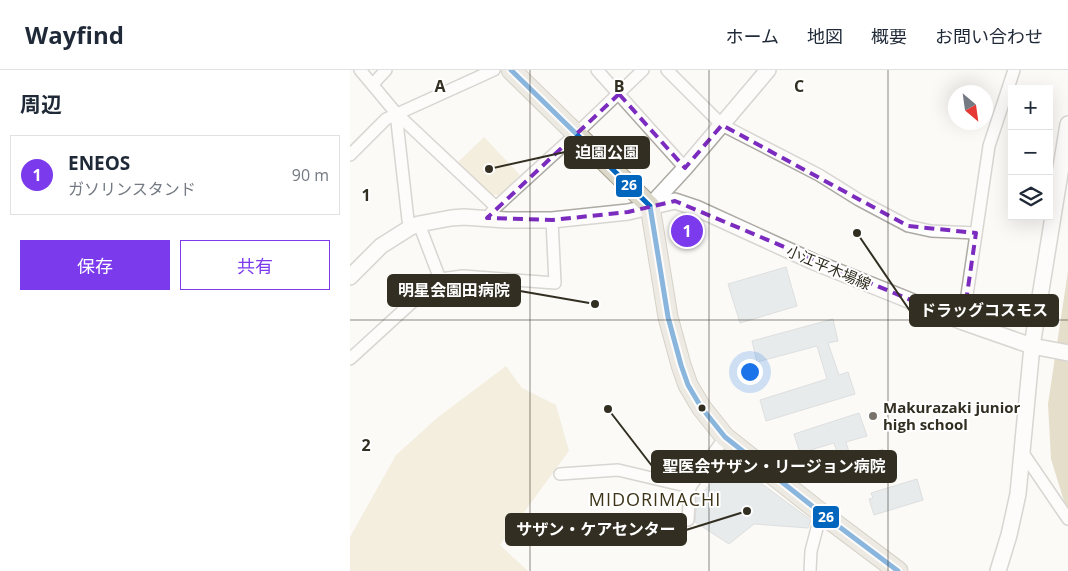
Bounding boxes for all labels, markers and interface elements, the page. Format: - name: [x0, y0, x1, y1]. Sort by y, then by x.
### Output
- text: Wayfind: [25, 18, 124, 51]
- text: ホーム: [726, 24, 779, 48]
- text: 地図: [807, 24, 843, 48]
- text: 概要: [871, 24, 907, 48]
- text: お問い合わせ: [935, 24, 1043, 48]
- text: A: [434, 75, 446, 97]
- text: B: [614, 75, 624, 97]
- text: C: [794, 75, 804, 97]
- north arrow: [948, 85, 993, 130]
- map controls: [1008, 85, 1053, 220]
- button: +: [1008, 85, 1053, 130]
- text: 周辺: [20, 90, 62, 118]
- button: −: [1008, 130, 1053, 175]
- callout: 迫園公園: [565, 137, 649, 168]
- text: 迫園公園: [575, 141, 639, 163]
- text: ENEOS: [68, 150, 130, 176]
- text: 1: [32, 164, 42, 186]
- text: 90 m: [292, 164, 329, 186]
- line badge: 26: [615, 174, 643, 198]
- text: 26: [621, 175, 637, 194]
- button: layers: [1008, 175, 1053, 220]
- text: ガソリンスタンド: [68, 178, 196, 200]
- text: 1: [361, 184, 371, 206]
- pin: 1: [671, 212, 703, 250]
- button: 保存: [20, 240, 170, 290]
- button: 共有: [180, 240, 330, 290]
- street label: 小江平木場線: [784, 240, 874, 294]
- callout: 明星会園田病院: [388, 275, 520, 306]
- text: 明星会園田病院: [398, 279, 510, 301]
- callout: ドラッグコスモス: [910, 295, 1058, 326]
- text: ドラッグコスモス: [920, 299, 1048, 321]
- your location: [737, 359, 763, 385]
- place label: Makurazaki junior high school: [883, 397, 1021, 434]
- unlabelled marker: [697, 403, 707, 413]
- marker: Makurazaki junior high school: [867, 410, 879, 422]
- text: 2: [361, 434, 371, 456]
- callout: 聖医会サザン・リージョン病院: [652, 451, 896, 482]
- text: 聖医会サザン・リージョン病院: [662, 455, 886, 477]
- district label: MIDORIMACHI: [589, 487, 721, 511]
- line badge: 26: [812, 505, 840, 529]
- text: 26: [818, 507, 834, 526]
- callout: サザン・ケアセンター: [506, 514, 686, 545]
- text: サザン・ケアセンター: [516, 518, 676, 540]

